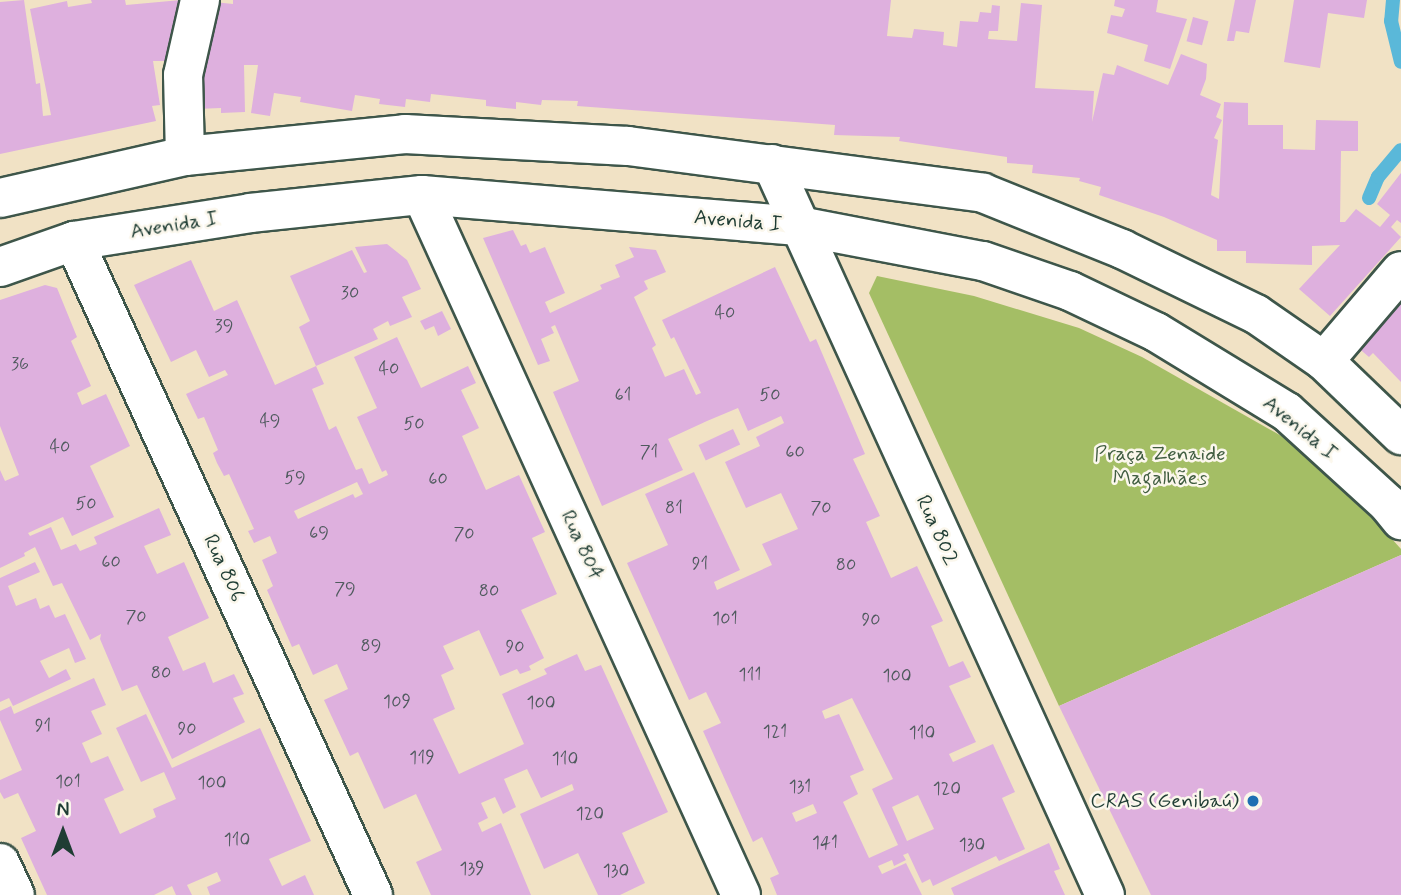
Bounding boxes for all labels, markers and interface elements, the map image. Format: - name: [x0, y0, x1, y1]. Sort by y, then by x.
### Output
- street label: Avenida I: [693, 205, 783, 237]
- street label: Avenida I: [129, 206, 219, 244]
- house number: 30: [341, 282, 359, 304]
- house number: 40: [715, 302, 735, 324]
- house number: 39: [215, 315, 233, 337]
- house number: 36: [11, 353, 29, 375]
- house number: 40: [379, 358, 399, 380]
- house number: 61: [615, 384, 631, 406]
- house number: 50: [759, 384, 781, 406]
- street label: Avenida I: [1258, 391, 1342, 465]
- house number: 49: [259, 410, 281, 432]
- house number: 50: [403, 413, 425, 435]
- house number: 40: [50, 436, 70, 458]
- house number: 71: [640, 441, 658, 463]
- house number: 60: [785, 441, 805, 463]
- park label: Praça Zenaide Magalhães: [1095, 441, 1225, 491]
- house number: 59: [284, 467, 306, 489]
- house number: 60: [428, 468, 448, 490]
- street label: Rua 802: [910, 491, 964, 569]
- house number: 50: [75, 493, 97, 515]
- house number: 81: [665, 497, 683, 519]
- house number: 70: [810, 497, 832, 519]
- street label: Rua 804: [555, 506, 609, 584]
- house number: 69: [309, 522, 329, 544]
- house number: 70: [453, 523, 475, 545]
- street label: Rua 806: [197, 530, 251, 606]
- house number: 60: [101, 551, 121, 573]
- house number: 91: [692, 553, 708, 575]
- house number: 80: [836, 554, 856, 576]
- house number: 79: [334, 578, 356, 600]
- house number: 80: [479, 580, 499, 602]
- house number: 70: [125, 606, 147, 628]
- house number: 101: [712, 608, 738, 630]
- house number: 90: [861, 609, 881, 631]
- house number: 89: [361, 635, 381, 657]
- house number: 90: [505, 636, 525, 658]
- house number: 80: [151, 662, 171, 684]
- house number: 111: [739, 664, 761, 686]
- house number: 100: [882, 665, 912, 687]
- house number: 109: [383, 691, 411, 713]
- house number: 100: [526, 692, 556, 714]
- house number: 91: [35, 715, 51, 737]
- house number: 90: [177, 718, 197, 740]
- house number: 121: [763, 721, 787, 743]
- house number: 110: [909, 722, 935, 744]
- house number: 119: [409, 747, 435, 769]
- house number: 110: [552, 748, 578, 770]
- house number: 101: [55, 771, 81, 793]
- house number: 100: [197, 772, 227, 794]
- house number: 131: [789, 776, 811, 798]
- house number: 120: [933, 778, 961, 800]
- place label: CRAS (Genibaú): [1090, 788, 1239, 814]
- marker: CRAS (Genibaú): [1245, 793, 1261, 809]
- north arrow: [28, 797, 98, 867]
- text: N: [57, 798, 69, 823]
- house number: 120: [576, 803, 604, 825]
- house number: 110: [224, 829, 250, 851]
- house number: 141: [812, 832, 838, 854]
- house number: 130: [959, 834, 985, 856]
- house number: 139: [459, 858, 485, 880]
- house number: 130: [603, 860, 629, 882]

